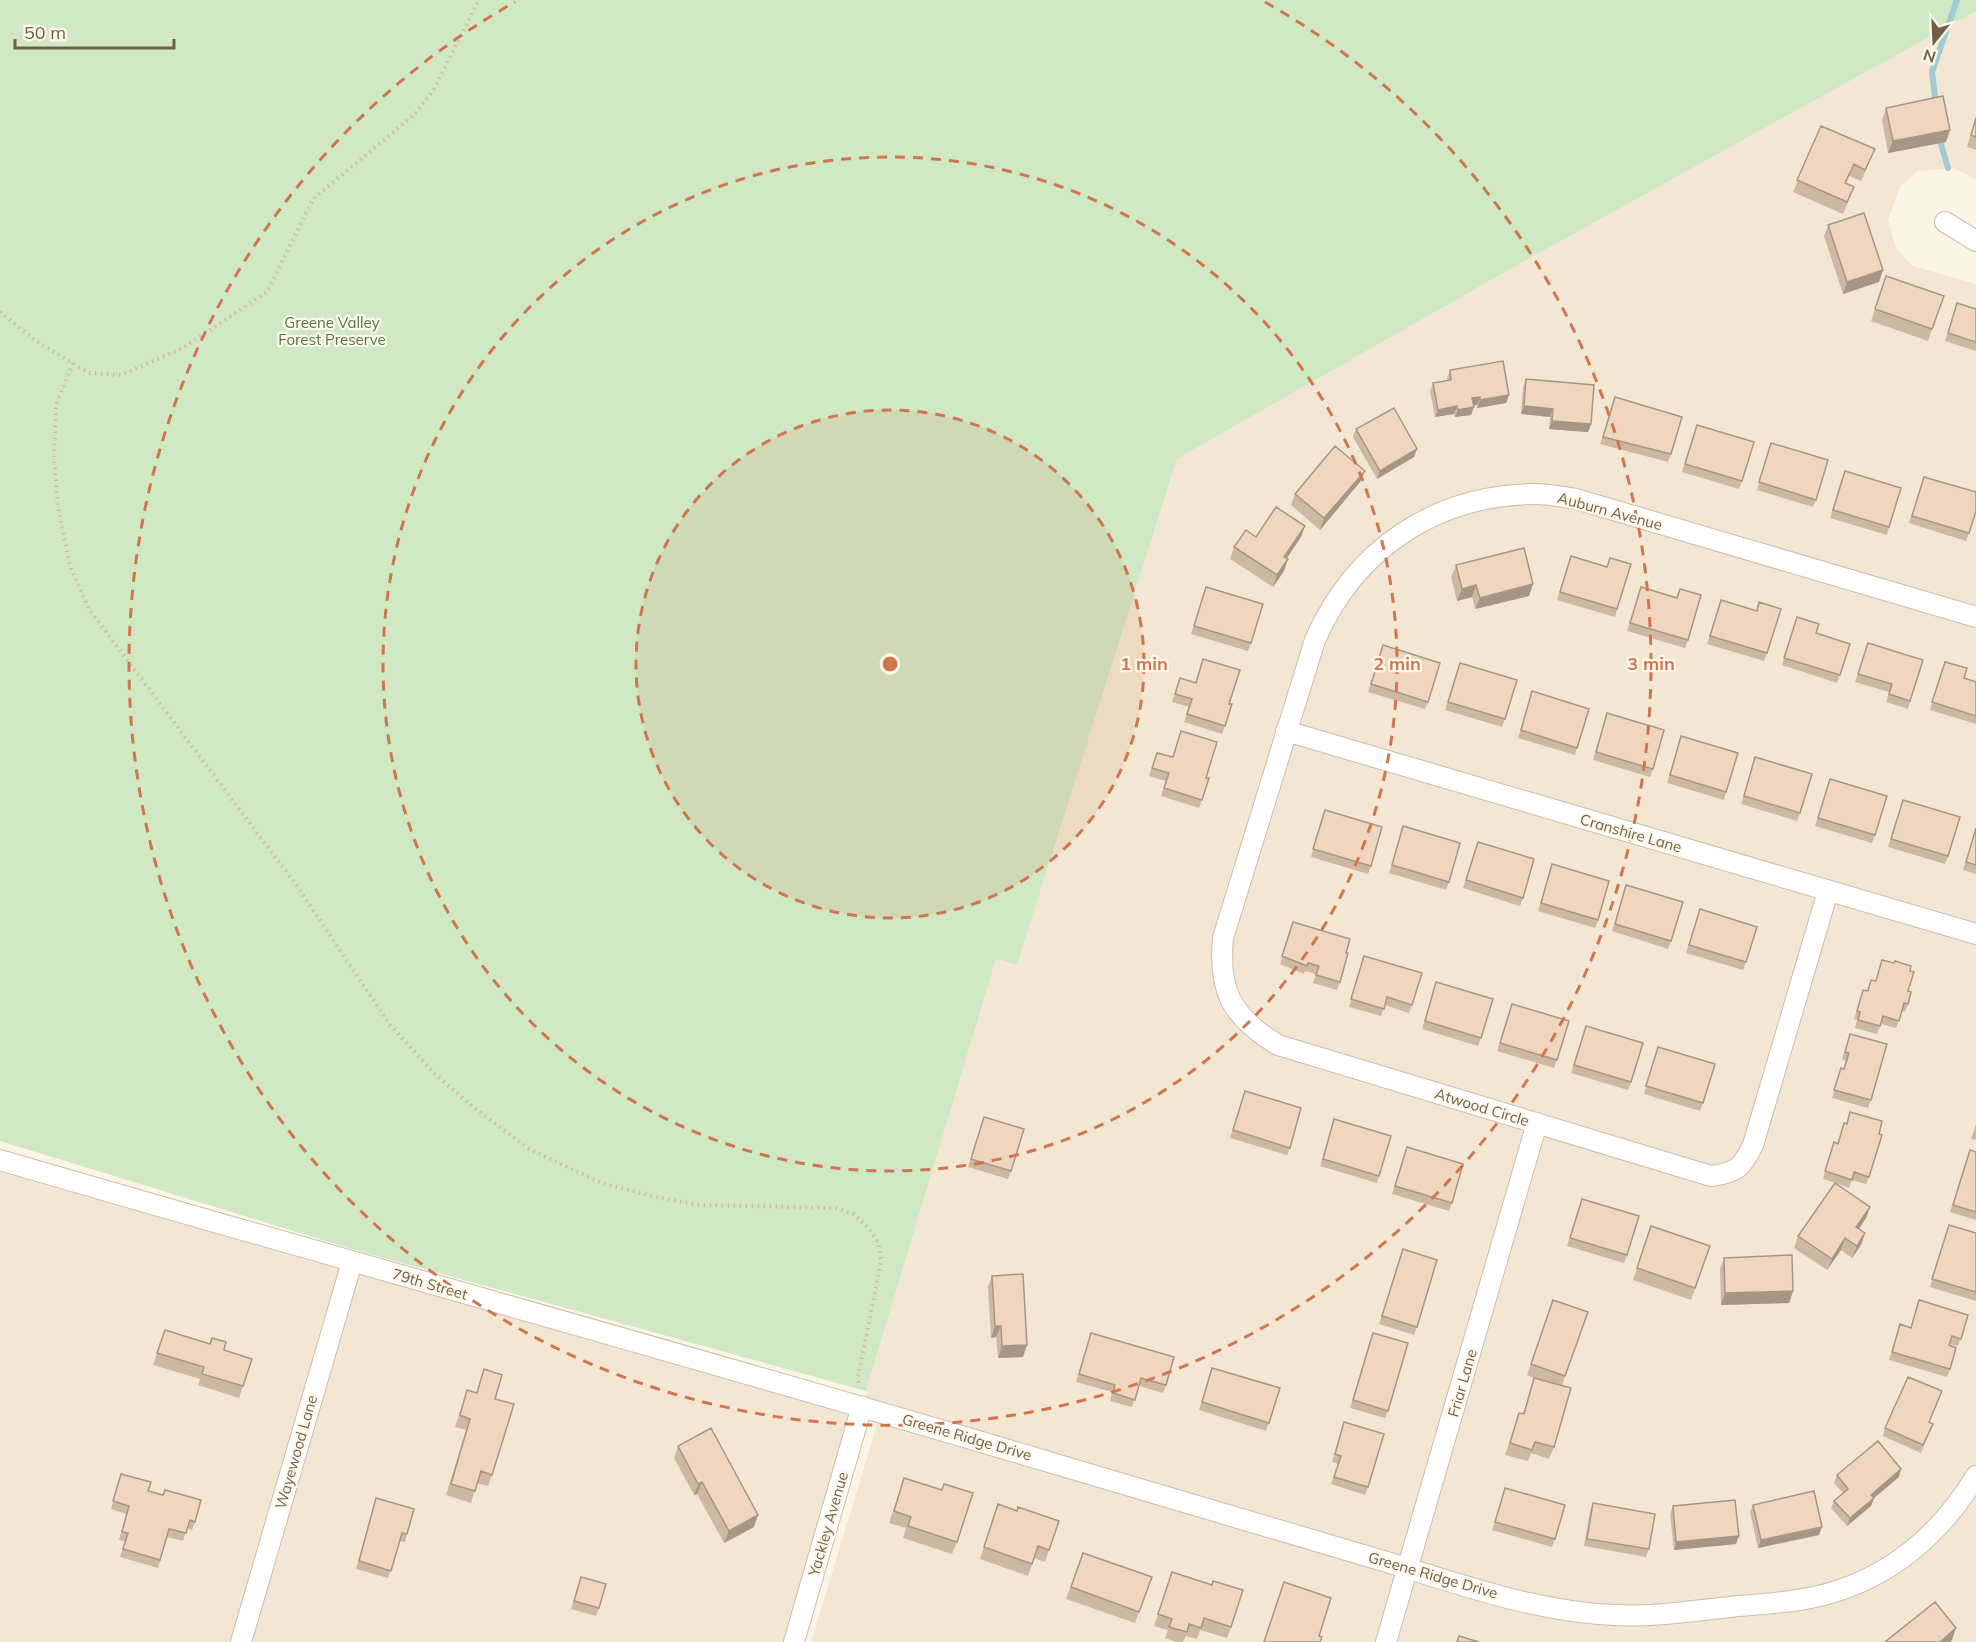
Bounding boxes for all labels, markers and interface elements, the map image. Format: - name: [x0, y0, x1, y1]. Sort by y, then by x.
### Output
- scale bar: [15, 12, 174, 50]
- north arrow: [1904, 12, 1964, 72]
- text: 50 m: [24, 21, 66, 44]
- text: N: [1921, 45, 1938, 68]
- park label: Greene Valley Forest Preserve: [278, 313, 386, 349]
- street label: Auburn Avenue: [1556, 488, 1664, 534]
- text: 1 min: [1120, 652, 1168, 675]
- text: 2 min: [1373, 652, 1421, 675]
- text: 3 min: [1627, 652, 1675, 675]
- centre of rings: [880, 654, 900, 674]
- street label: Cranshire Lane: [1578, 809, 1684, 857]
- street label: Atwood Circle: [1433, 1084, 1531, 1130]
- street label: 79th Street: [390, 1264, 470, 1304]
- street label: Friar Lane: [1443, 1347, 1481, 1419]
- street label: Wayewood Lane: [271, 1393, 321, 1511]
- street label: Greene Ridge Drive: [900, 1409, 1034, 1465]
- street label: Yackley Avenue: [804, 1470, 852, 1579]
- street label: Greene Ridge Drive: [1366, 1547, 1500, 1603]

